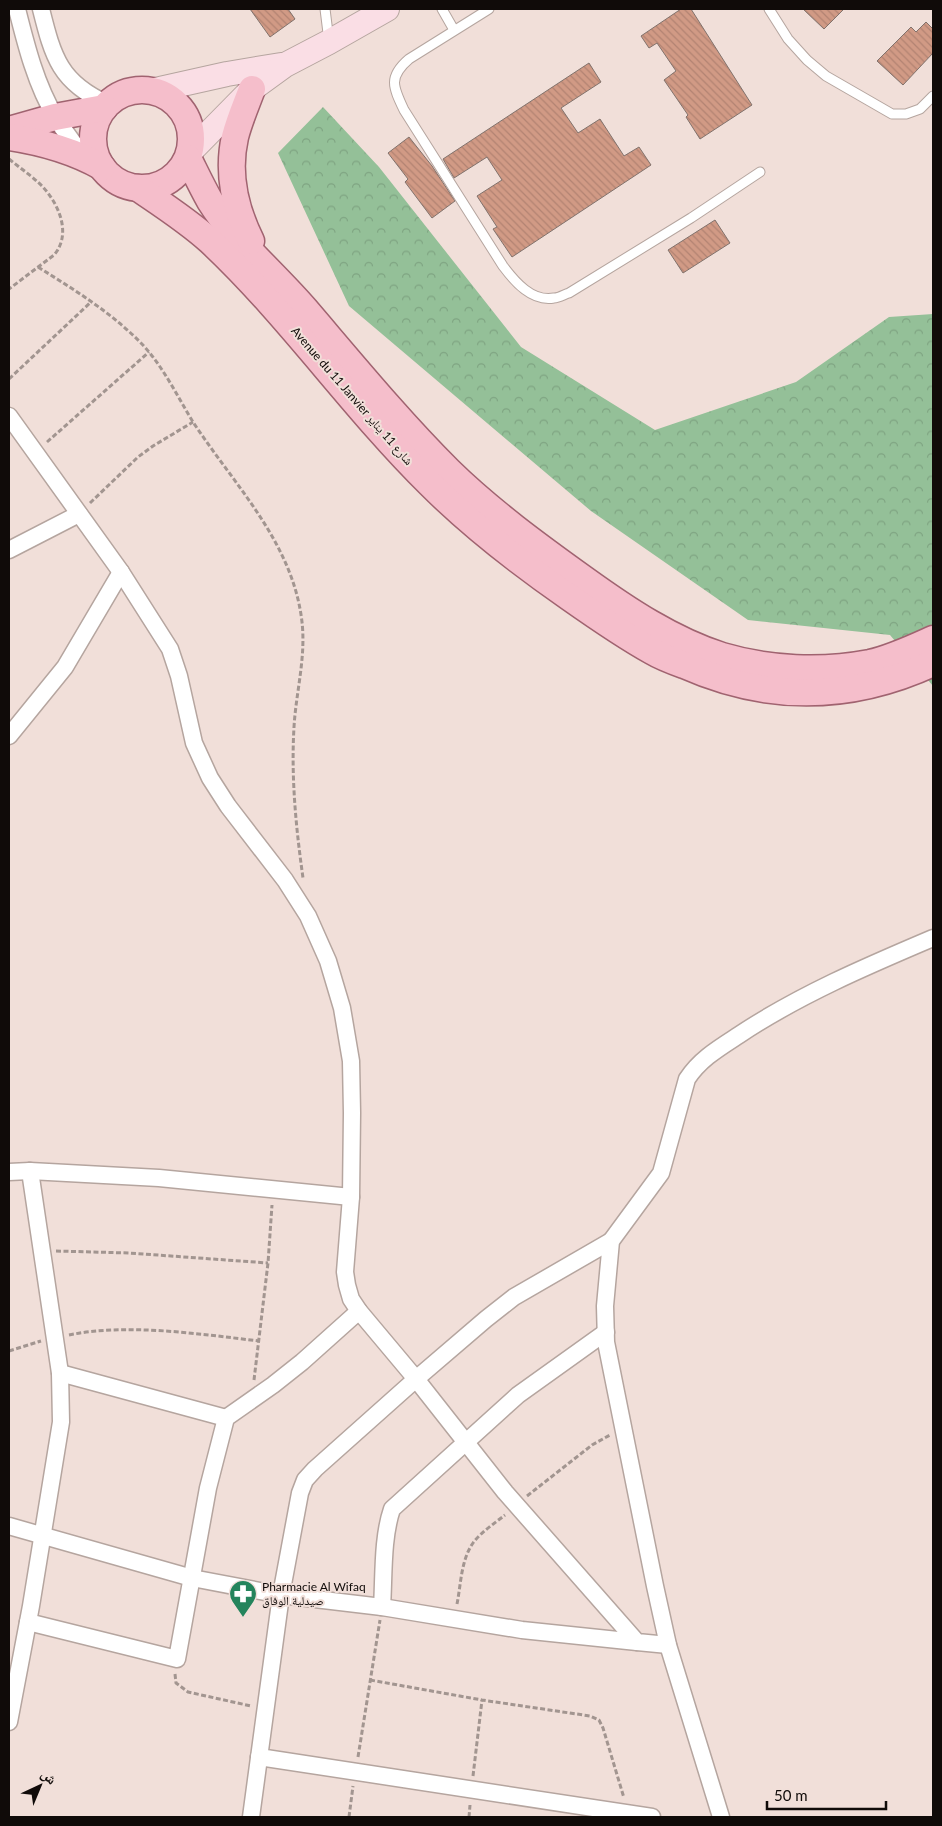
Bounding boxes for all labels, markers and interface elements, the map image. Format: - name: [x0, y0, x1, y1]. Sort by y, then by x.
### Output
- street label: Avenue du 11 Janvier شارع 11 يناير: [287, 323, 417, 469]
- pharmacy icon: Pharmacie Al Wifaq صيدلية الوفاق: [228, 1579, 258, 1618]
- place label: Pharmacie Al Wifaq صيدلية الوفاق: [262, 1579, 366, 1608]
- north arrow: [15, 1761, 65, 1811]
- text: ش: [37, 1765, 61, 1788]
- scale bar: [767, 1778, 886, 1810]
- text: 50 m: [774, 1786, 808, 1804]

